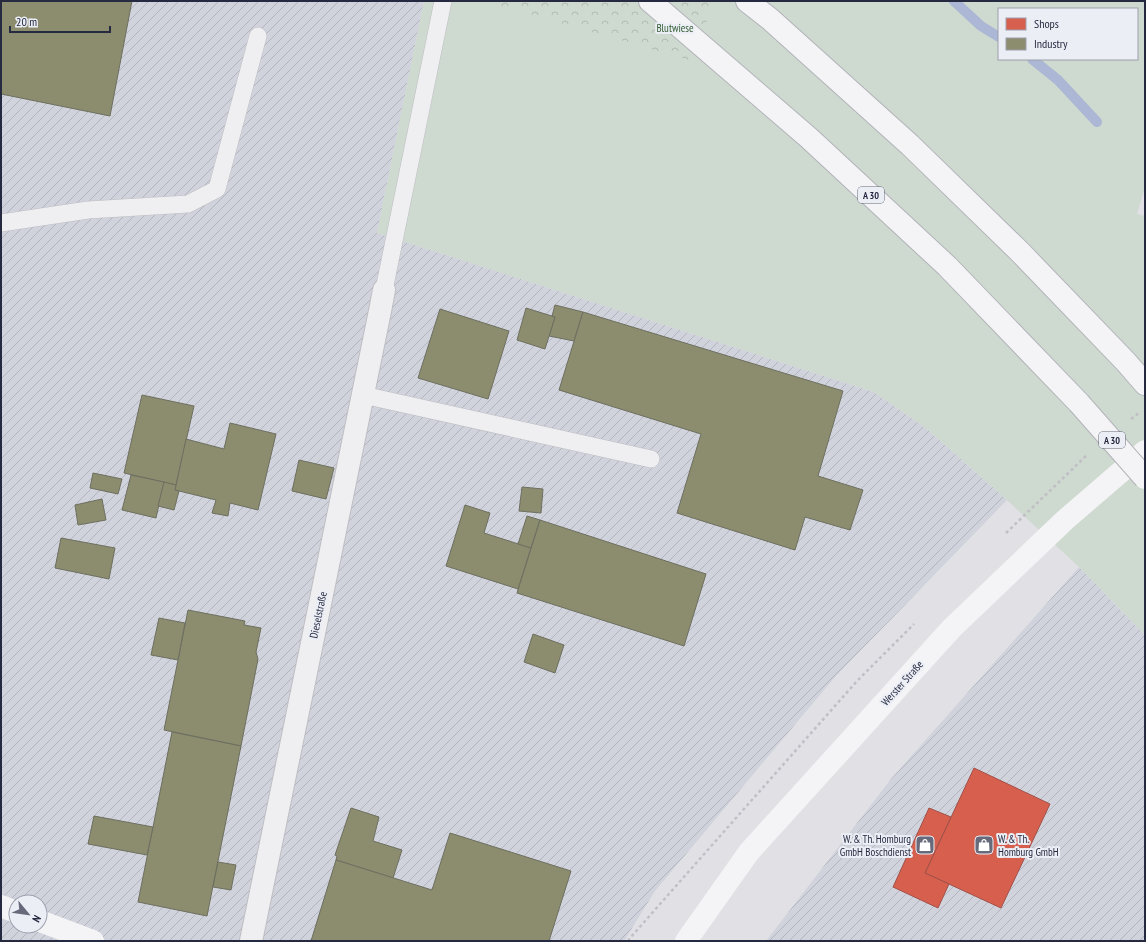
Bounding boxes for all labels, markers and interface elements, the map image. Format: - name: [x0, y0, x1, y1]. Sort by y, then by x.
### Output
- scale bar: [10, 8, 110, 34]
- legend: [998, 8, 1138, 60]
- text: 20 m: [16, 14, 37, 29]
- text: Shops: [1034, 16, 1059, 31]
- park label: Blutwiese: [656, 21, 694, 35]
- text: Industry: [1034, 36, 1068, 51]
- road number: A 30: [858, 187, 884, 203]
- road number: A 30: [1099, 432, 1125, 448]
- street label: Dieselstraße: [306, 590, 330, 640]
- street label: Werster Straße: [878, 657, 926, 709]
- place label: W. & Th. Homburg GmbH Boschdienst: [840, 832, 911, 859]
- place label: W. & Th. Homburg GmbH: [998, 832, 1059, 859]
- shop icon: W. & Th. Homburg GmbH Boschdienst: [914, 834, 936, 856]
- shop icon: W. & Th. Homburg GmbH: [973, 834, 995, 856]
- north arrow: [8, 894, 48, 934]
- text: N: [29, 913, 44, 925]

